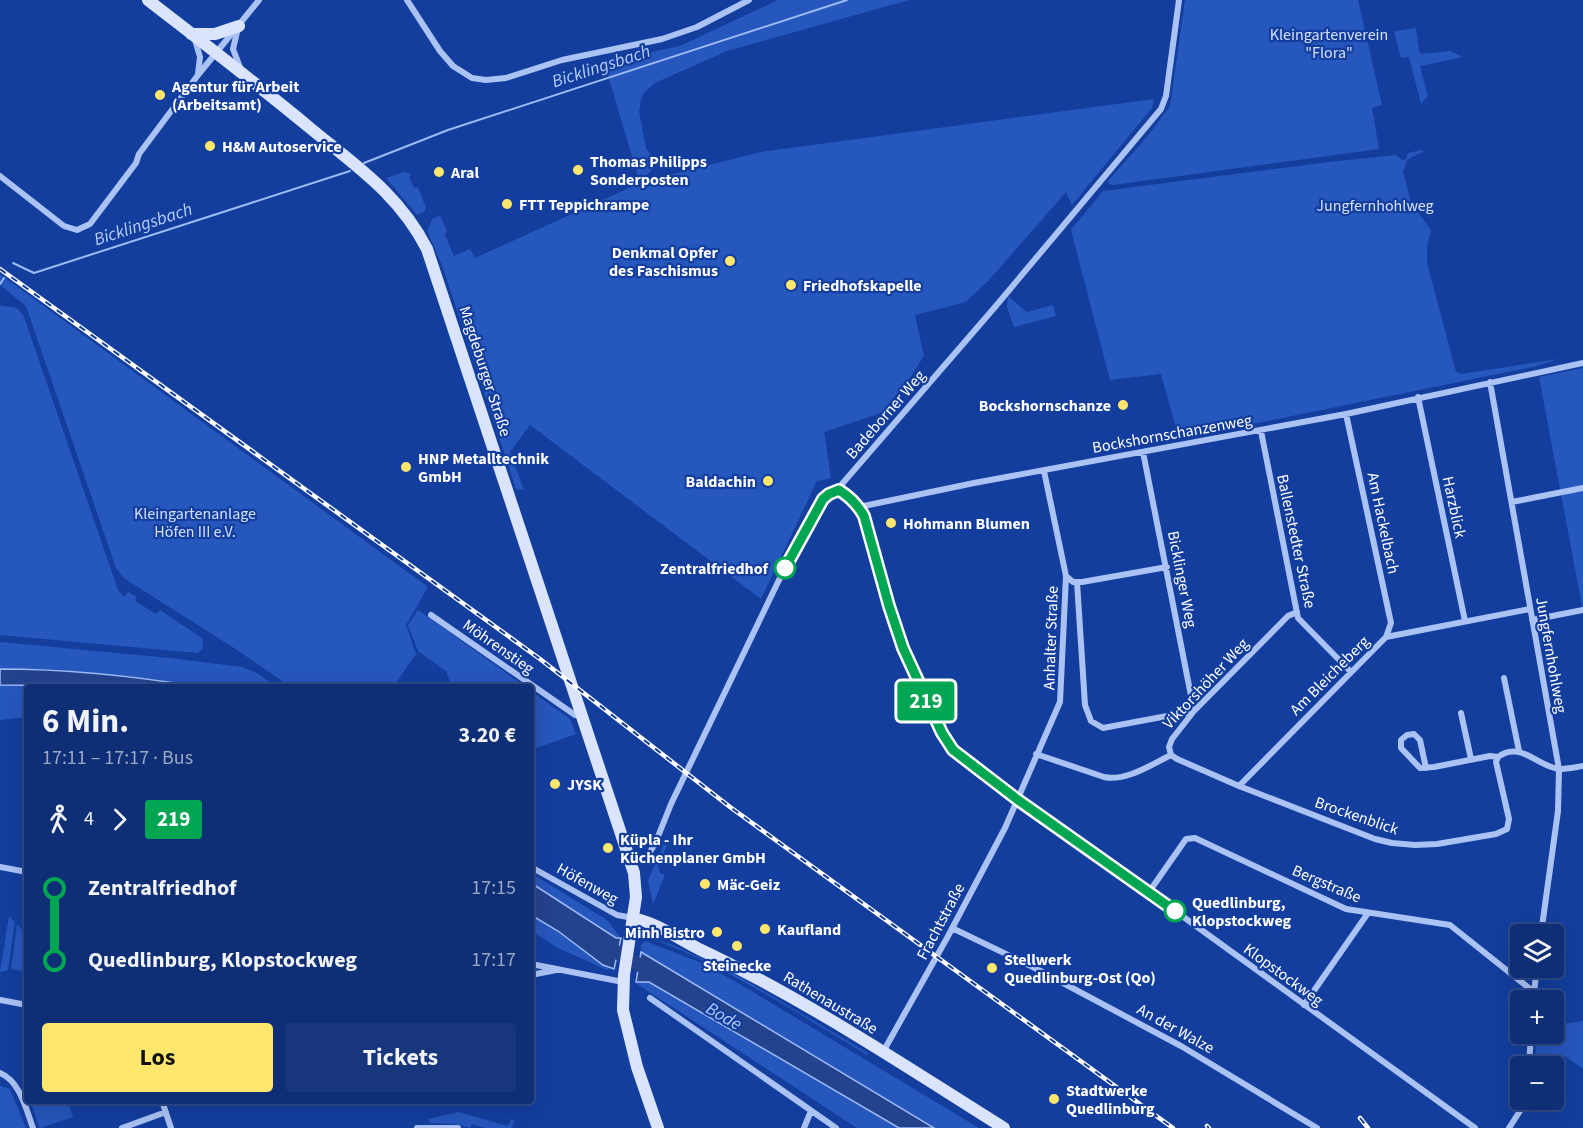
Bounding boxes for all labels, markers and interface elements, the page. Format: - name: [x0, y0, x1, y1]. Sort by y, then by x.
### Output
- park label: Kleingartenverein "Flora": [1270, 24, 1388, 64]
- water label: Bicklingsbach: [549, 39, 654, 94]
- place label: Agentur für Arbeit (Arbeitsamt): [171, 76, 299, 116]
- marker: Agentur für Arbeit (Arbeitsamt): [153, 88, 167, 102]
- place label: H&M Autoservice: [222, 136, 342, 158]
- marker: H&M Autoservice: [203, 139, 217, 153]
- place label: Thomas Philipps Sonderposten: [590, 151, 707, 191]
- place label: Aral: [450, 162, 480, 184]
- marker: Thomas Philipps Sonderposten: [571, 163, 585, 177]
- marker: Aral: [432, 165, 446, 179]
- place label: FTT Teppichrampe: [519, 194, 649, 216]
- park label: Jungfernhohlweg: [1316, 195, 1434, 217]
- water label: Bicklingsbach: [91, 197, 196, 252]
- marker: FTT Teppichrampe: [500, 197, 514, 211]
- place label: Denkmal Opfer des Faschismus: [609, 242, 719, 282]
- marker: Denkmal Opfer des Faschismus: [723, 254, 737, 268]
- place label: Friedhofskapelle: [803, 275, 922, 297]
- marker: Friedhofskapelle: [784, 278, 798, 292]
- street label: Magdeburger Straße: [454, 303, 517, 439]
- street label: Badeborner Weg: [841, 365, 931, 464]
- place label: Bockshornschanze: [979, 395, 1111, 417]
- marker: Bockshornschanze: [1116, 398, 1130, 412]
- street label: Bockshornschanzenweg: [1091, 409, 1254, 459]
- place label: HNP Metalltechnik GmbH: [418, 448, 549, 488]
- marker: HNP Metalltechnik GmbH: [399, 460, 413, 474]
- street label: Am Hackelbach: [1362, 470, 1405, 576]
- place label: Baldachin: [686, 471, 756, 493]
- street label: Ballenstedter Straße: [1271, 472, 1321, 610]
- marker: Baldachin: [761, 474, 775, 488]
- street label: Harzblick: [1437, 474, 1471, 540]
- park label: Kleingartenanlage Höfen III e.V.: [134, 503, 256, 543]
- place label: Hohmann Blumen: [903, 513, 1030, 535]
- marker: Hohmann Blumen: [884, 516, 898, 530]
- street label: Bicklinger Weg: [1162, 529, 1202, 630]
- marker: Zentralfriedhof: [774, 557, 796, 579]
- place label: Zentralfriedhof: [660, 558, 769, 580]
- street label: Anhalter Straße: [1038, 586, 1064, 690]
- street label: Jungfernhohlweg: [1530, 595, 1572, 715]
- street label: Möhrenstieg: [458, 614, 539, 680]
- street label: Am Bleicheberg: [1285, 631, 1375, 721]
- street label: Viktorshöher Weg: [1158, 633, 1254, 734]
- line badge: 219: [892, 682, 960, 720]
- text: 219: [909, 686, 943, 716]
- text: 6 Min.: [42, 698, 129, 745]
- text: 3.20 €: [459, 719, 516, 751]
- text: 17:11 – 17:17 · Bus: [42, 744, 193, 772]
- place label: JYSK: [567, 774, 602, 796]
- marker: JYSK: [548, 777, 562, 791]
- street label: Brockenblick: [1312, 791, 1402, 841]
- icon: walk: [42, 803, 75, 836]
- icon: forward: [103, 803, 136, 836]
- text: 219: [157, 804, 190, 834]
- text: 4: [84, 805, 94, 833]
- place label: Küpla - Ihr Küchenplaner GmbH: [620, 829, 766, 869]
- marker: Küpla - Ihr Küchenplaner GmbH: [601, 841, 615, 855]
- street label: Höfenweg: [553, 858, 622, 910]
- street label: Bergstraße: [1289, 860, 1365, 908]
- text: Zentralfriedhof: [88, 872, 237, 904]
- text: 17:15: [471, 874, 516, 902]
- place label: Mäc-Geiz: [717, 874, 780, 896]
- marker: Mäc-Geiz: [698, 877, 712, 891]
- street label: Frachtstraße: [911, 879, 970, 964]
- place label: Quedlinburg, Klopstockweg: [1192, 892, 1292, 932]
- marker: Quedlinburg, Klopstockweg: [1164, 900, 1186, 922]
- place label: Kaufland: [777, 919, 841, 941]
- place label: Minh Bistro: [625, 922, 705, 944]
- marker: Kaufland: [758, 922, 772, 936]
- map controls: [1510, 924, 1564, 1110]
- button: layers: [1510, 924, 1564, 978]
- marker: Minh Bistro: [710, 925, 724, 939]
- street label: Klopstockweg: [1239, 938, 1328, 1011]
- marker: Steinecke: [730, 939, 744, 953]
- text: Quedlinburg, Klopstockweg: [88, 944, 357, 976]
- text: 17:17: [471, 946, 516, 974]
- place label: Stellwerk Quedlinburg-Ost (Qo): [1004, 949, 1156, 989]
- place label: Steinecke: [703, 955, 771, 977]
- marker: Stellwerk Quedlinburg-Ost (Qo): [985, 961, 999, 975]
- street label: Rathenaustraße: [779, 966, 882, 1040]
- button: +: [1510, 990, 1564, 1044]
- water label: Bode: [701, 996, 747, 1037]
- street label: An der Walze: [1133, 999, 1218, 1059]
- button: Los: [42, 1023, 273, 1092]
- button: Tickets: [285, 1023, 516, 1092]
- button: −: [1510, 1056, 1564, 1110]
- place label: Stadtwerke Quedlinburg: [1066, 1080, 1155, 1120]
- marker: Stadtwerke Quedlinburg: [1047, 1092, 1061, 1106]

